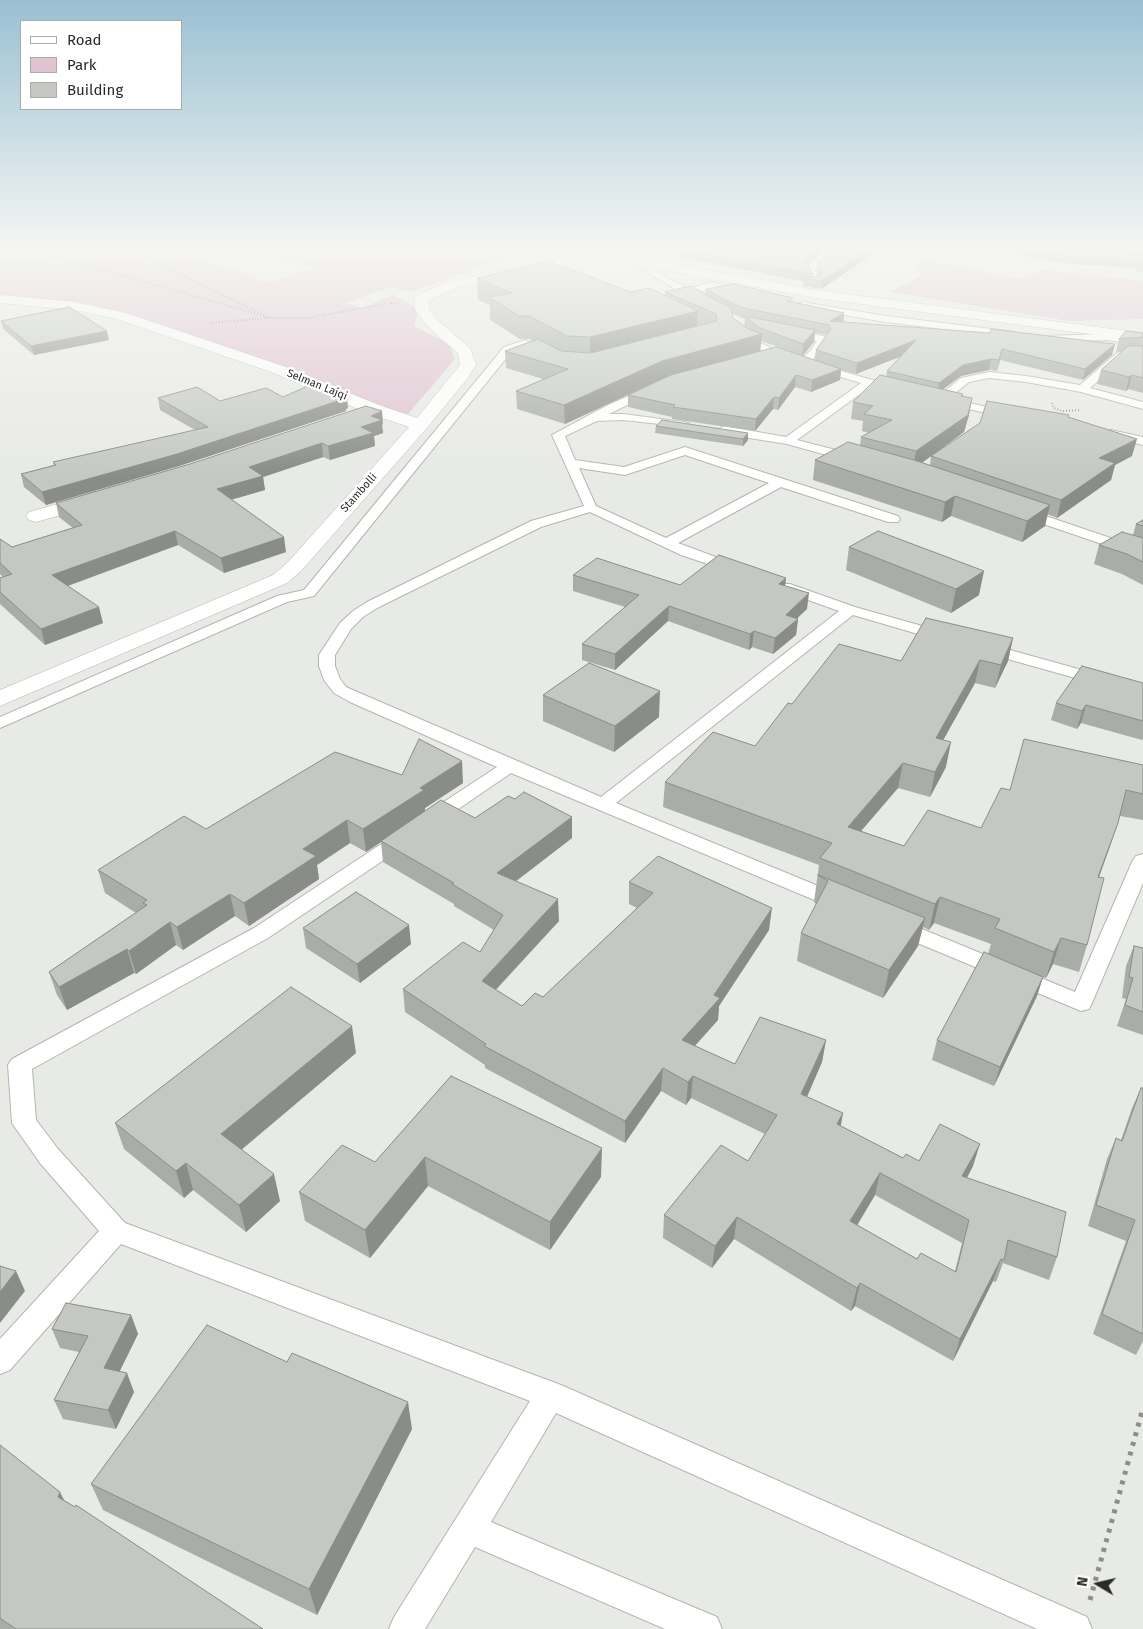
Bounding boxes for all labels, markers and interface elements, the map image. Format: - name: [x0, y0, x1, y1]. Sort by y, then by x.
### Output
- legend: [20, 20, 182, 110]
- text: Road: [67, 31, 102, 49]
- text: Park: [67, 56, 97, 74]
- text: Building: [67, 81, 123, 99]
- street label: Selman Lajqi: [285, 367, 349, 403]
- street label: Stambolli: [338, 471, 380, 515]
- north arrow: [1073, 1559, 1123, 1609]
- text: N: [1074, 1576, 1092, 1588]

